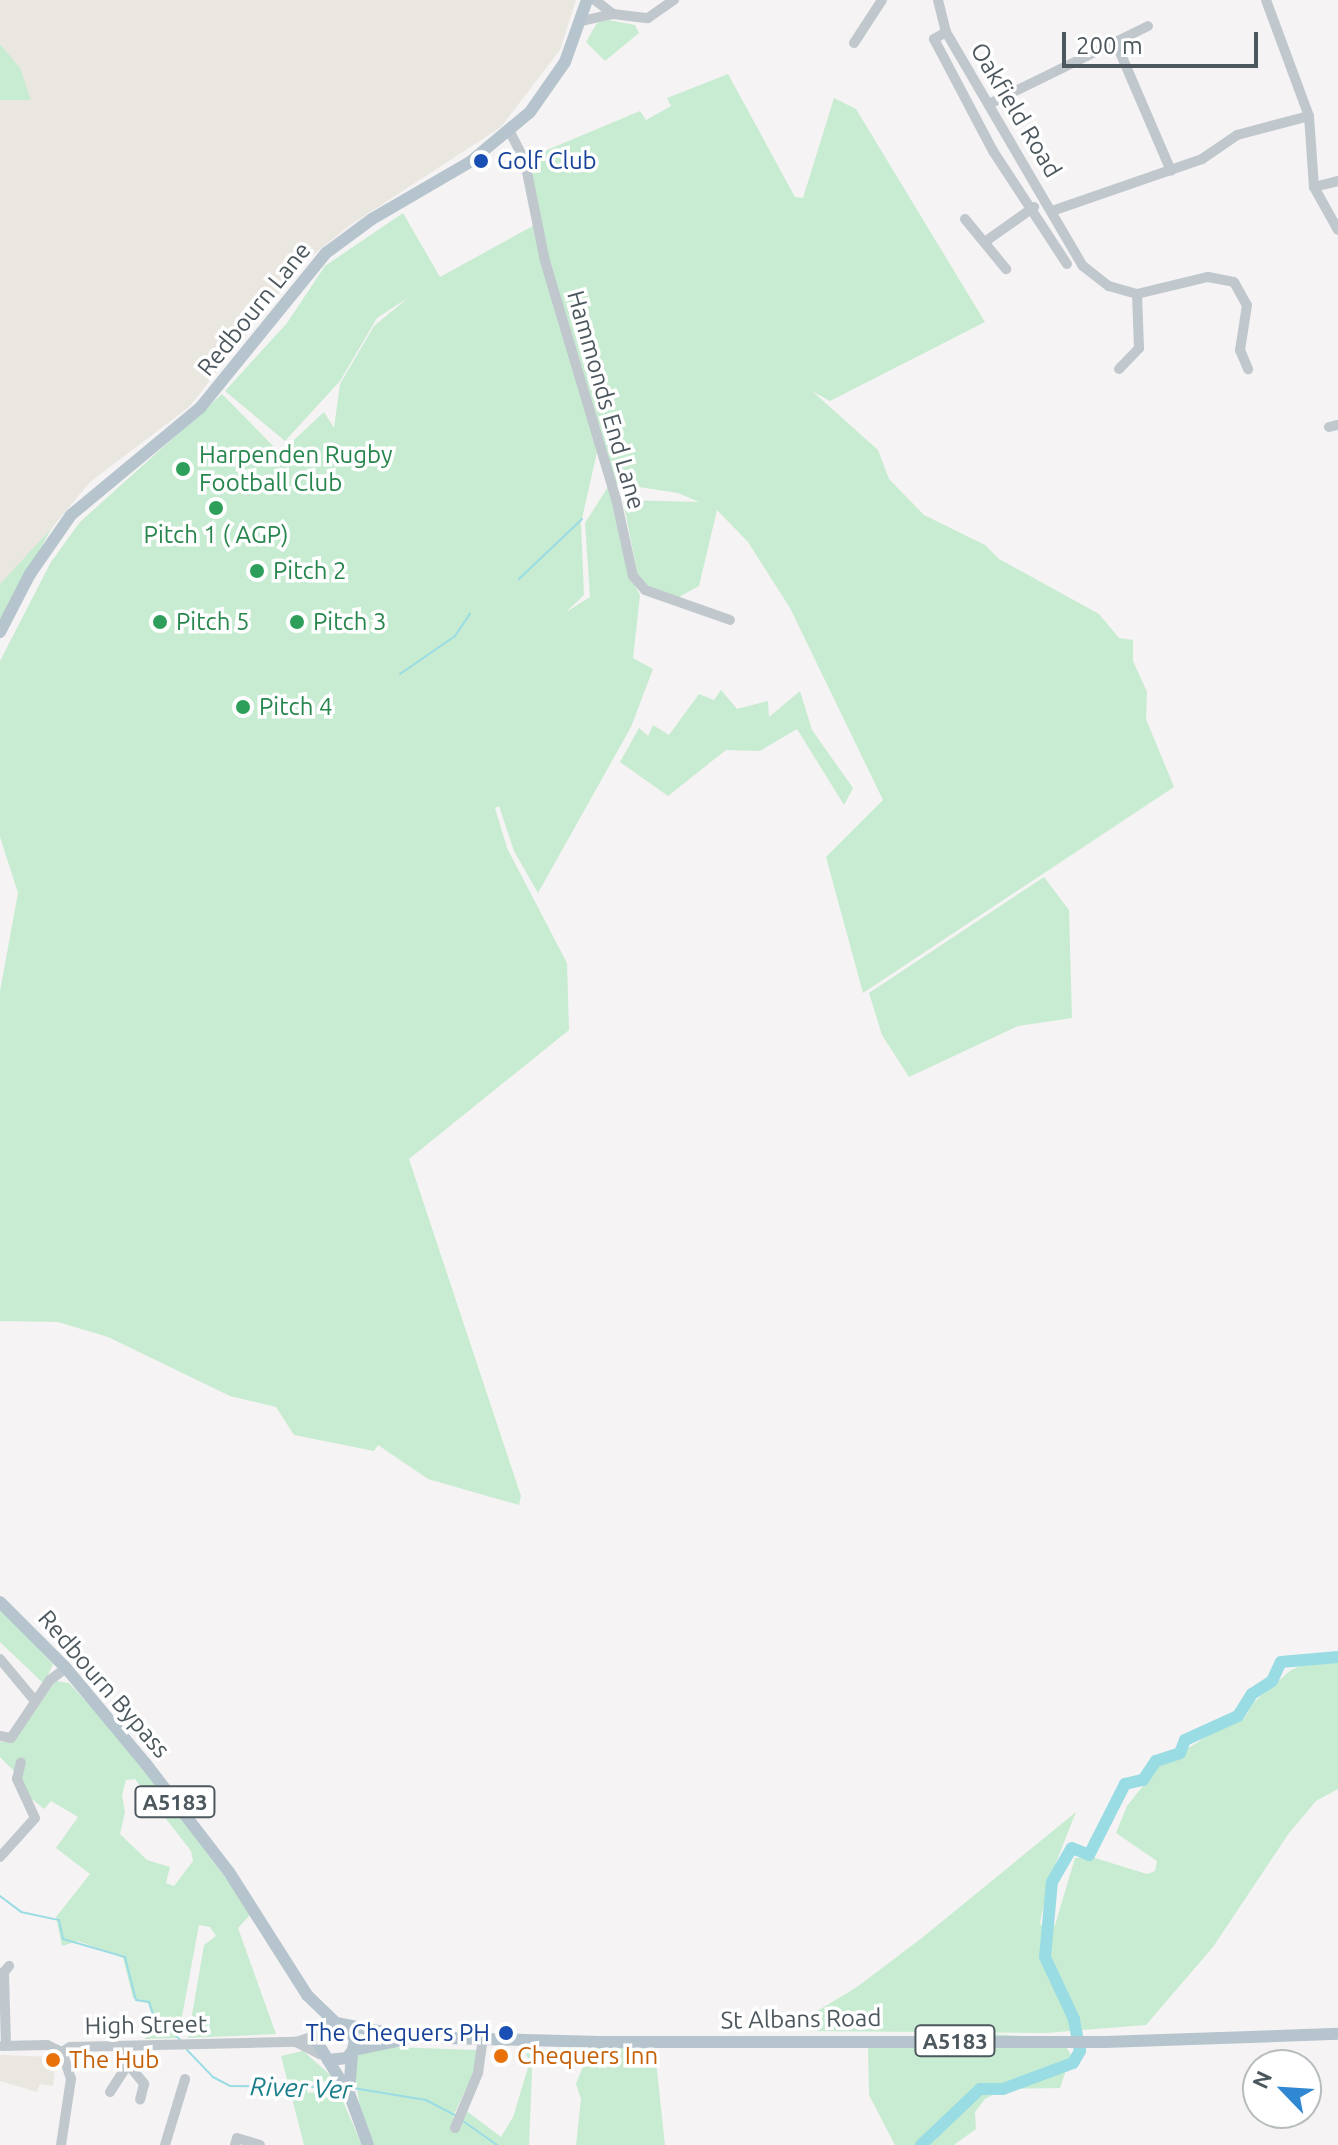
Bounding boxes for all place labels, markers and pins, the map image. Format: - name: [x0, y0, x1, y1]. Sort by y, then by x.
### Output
- place label: Golf Club: [497, 147, 597, 175]
- marker: Golf Club: [472, 152, 490, 170]
- place label: Harpenden Rugby Football Club: [199, 441, 393, 497]
- marker: Harpenden Rugby Football Club: [174, 460, 192, 478]
- marker: Pitch 1 ( AGP): [207, 499, 225, 517]
- place label: Pitch 1 ( AGP): [144, 521, 288, 549]
- place label: Pitch 2: [273, 557, 346, 585]
- marker: Pitch 2: [248, 562, 266, 580]
- place label: Pitch 5: [176, 608, 249, 636]
- place label: Pitch 3: [313, 608, 386, 636]
- marker: Pitch 5: [151, 613, 169, 631]
- marker: Pitch 3: [288, 613, 306, 631]
- place label: Pitch 4: [259, 693, 332, 721]
- marker: Pitch 4: [234, 698, 252, 716]
- place label: The Chequers PH: [305, 2019, 490, 2047]
- marker: The Chequers PH: [497, 2024, 515, 2042]
- place label: Chequers Inn: [517, 2042, 658, 2070]
- place label: The Hub: [69, 2046, 159, 2074]
- marker: Chequers Inn: [492, 2047, 510, 2065]
- marker: The Hub: [44, 2051, 62, 2069]

